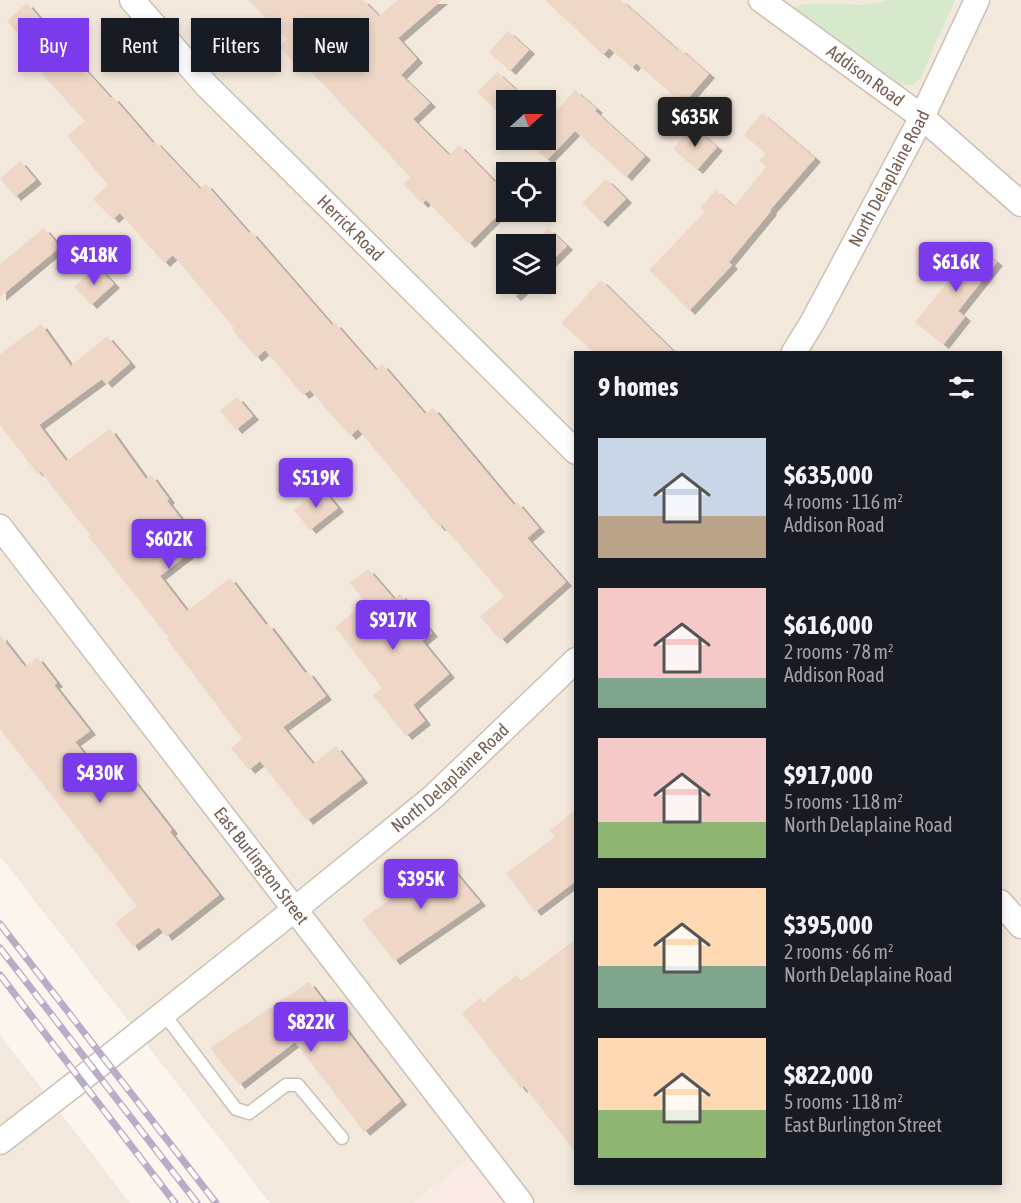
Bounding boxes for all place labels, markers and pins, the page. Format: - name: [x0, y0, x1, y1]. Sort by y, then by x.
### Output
- pin: $635K: [653, 97, 737, 148]
- pin: $418K: [52, 235, 136, 286]
- pin: $616K: [914, 242, 998, 293]
- pin: $519K: [274, 458, 358, 509]
- pin: $602K: [127, 519, 211, 570]
- pin: $917K: [351, 600, 435, 651]
- pin: $430K: [58, 753, 142, 804]
- pin: $395K: [379, 859, 463, 910]
- pin: $822K: [269, 1002, 353, 1053]

